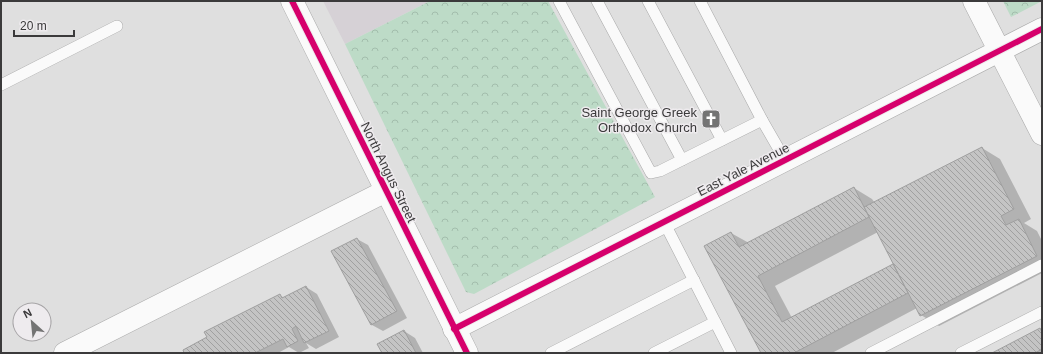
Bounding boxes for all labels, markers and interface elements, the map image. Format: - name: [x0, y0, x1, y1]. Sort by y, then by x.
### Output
- scale bar: [14, 12, 74, 38]
- text: 20 m: [20, 19, 47, 33]
- place label: Saint George Greek Orthodox Church: [581, 105, 697, 135]
- church icon: Saint George Greek Orthodox Church: [700, 108, 722, 130]
- street label: North Angus Street: [358, 120, 420, 225]
- street label: East Yale Avenue: [695, 140, 792, 199]
- north arrow: [12, 302, 52, 342]
- text: N: [21, 306, 34, 320]

